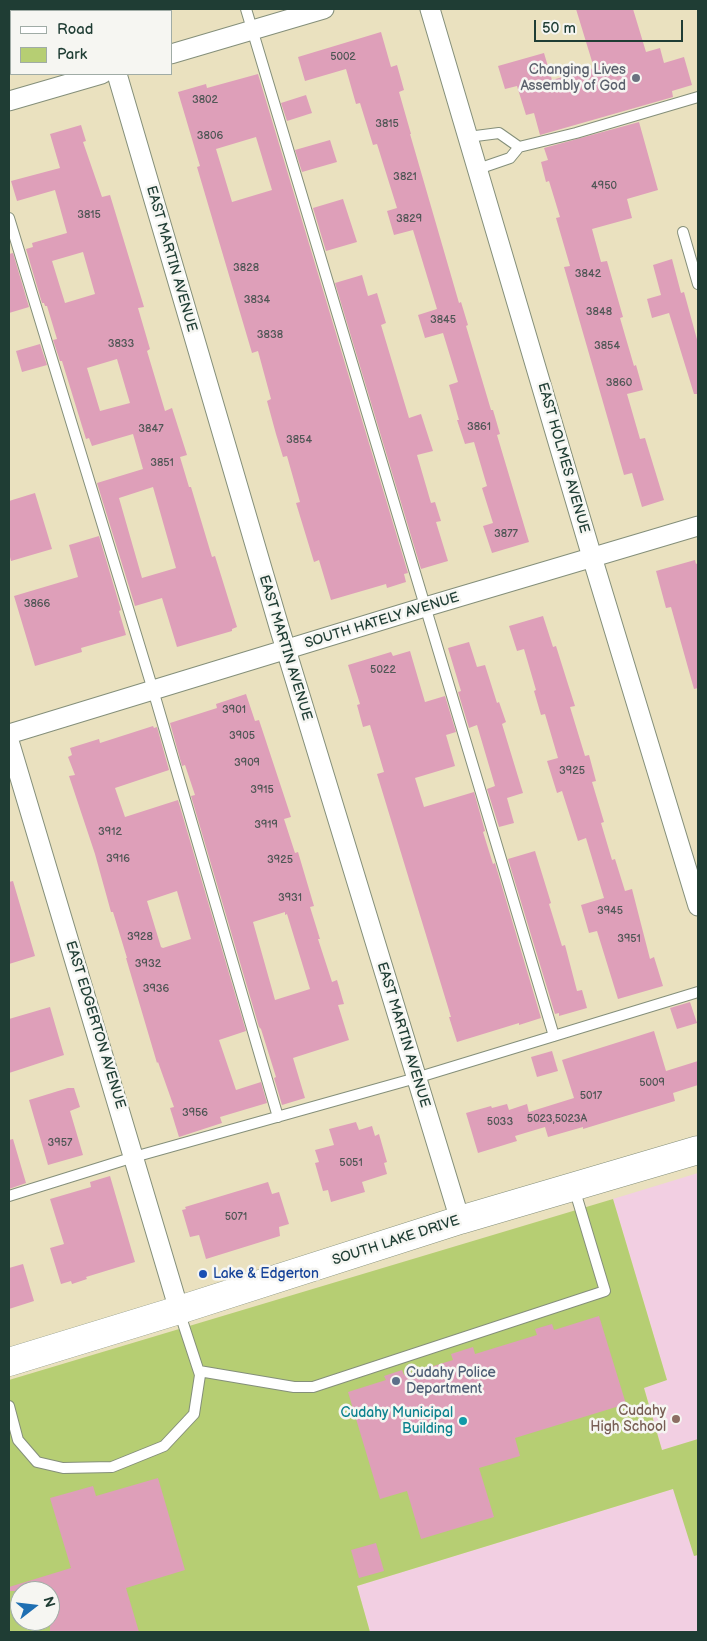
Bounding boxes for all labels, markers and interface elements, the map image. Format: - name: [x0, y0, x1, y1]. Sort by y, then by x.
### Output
- legend: [10, 10, 172, 75]
- scale bar: [537, 10, 686, 42]
- text: 50 m: [542, 19, 576, 38]
- text: Road: [57, 20, 93, 39]
- text: Park: [57, 45, 87, 64]
- house number: 5002: [330, 50, 356, 64]
- place label: Changing Lives Assembly of God: [521, 62, 626, 94]
- marker: Changing Lives Assembly of God: [630, 72, 642, 84]
- house number: 3802: [192, 93, 218, 107]
- house number: 3815: [375, 117, 399, 131]
- house number: 3806: [197, 129, 223, 143]
- house number: 3821: [393, 170, 417, 184]
- house number: 4950: [591, 179, 617, 193]
- street label: EAST MARTIN AVENUE: [142, 184, 200, 334]
- house number: 3815: [77, 208, 101, 222]
- house number: 3829: [396, 212, 422, 226]
- house number: 3828: [233, 261, 259, 275]
- house number: 3842: [575, 267, 601, 281]
- house number: 3834: [244, 293, 270, 307]
- house number: 3848: [586, 305, 612, 319]
- house number: 3845: [430, 313, 456, 327]
- house number: 3838: [257, 328, 283, 342]
- house number: 3833: [108, 337, 134, 351]
- house number: 3854: [594, 339, 620, 353]
- house number: 3860: [606, 376, 632, 390]
- street label: EAST HOLMES AVENUE: [533, 381, 593, 535]
- house number: 3861: [467, 420, 491, 434]
- house number: 3847: [138, 422, 164, 436]
- house number: 3854: [286, 433, 312, 447]
- house number: 3851: [150, 456, 174, 470]
- house number: 3877: [494, 527, 518, 541]
- street label: EAST MARTIN AVENUE: [255, 573, 315, 723]
- street label: SOUTH HATELY AVENUE: [303, 589, 461, 653]
- house number: 3866: [24, 597, 50, 611]
- house number: 5022: [370, 663, 396, 677]
- house number: 3901: [222, 703, 246, 717]
- house number: 3905: [229, 729, 255, 743]
- house number: 3909: [234, 756, 260, 770]
- house number: 3925: [559, 764, 585, 778]
- house number: 3915: [250, 783, 274, 797]
- house number: 3919: [254, 818, 278, 832]
- house number: 3912: [98, 825, 122, 839]
- house number: 3916: [106, 852, 130, 866]
- house number: 3925: [267, 853, 293, 867]
- house number: 3931: [278, 891, 302, 905]
- house number: 3945: [597, 904, 623, 918]
- house number: 3928: [127, 930, 153, 944]
- house number: 3951: [617, 932, 641, 946]
- street label: EAST EDGERTON AVENUE: [61, 939, 129, 1111]
- house number: 3932: [135, 957, 161, 971]
- street label: EAST MARTIN AVENUE: [373, 960, 433, 1110]
- house number: 3936: [143, 982, 169, 996]
- house number: 5009: [639, 1076, 665, 1090]
- house number: 5017: [580, 1089, 602, 1103]
- house number: 3956: [182, 1106, 208, 1120]
- house number: 5023,5023A: [527, 1112, 587, 1126]
- house number: 5033: [487, 1115, 513, 1129]
- house number: 3957: [48, 1136, 72, 1150]
- house number: 5051: [339, 1156, 363, 1170]
- house number: 5071: [225, 1210, 247, 1224]
- street label: SOUTH LAKE DRIVE: [330, 1212, 462, 1270]
- place label: Lake & Edgerton: [213, 1266, 319, 1282]
- marker: Lake & Edgerton: [197, 1268, 209, 1280]
- place label: Cudahy Police Department: [406, 1365, 496, 1398]
- marker: Cudahy Police Department: [390, 1375, 402, 1387]
- place label: Cudahy High School: [590, 1403, 666, 1435]
- place label: Cudahy Municipal Building: [341, 1405, 453, 1438]
- marker: Cudahy High School: [670, 1413, 682, 1425]
- marker: Cudahy Municipal Building: [457, 1415, 469, 1427]
- north arrow: [10, 1581, 60, 1631]
- text: N: [39, 1595, 59, 1609]

